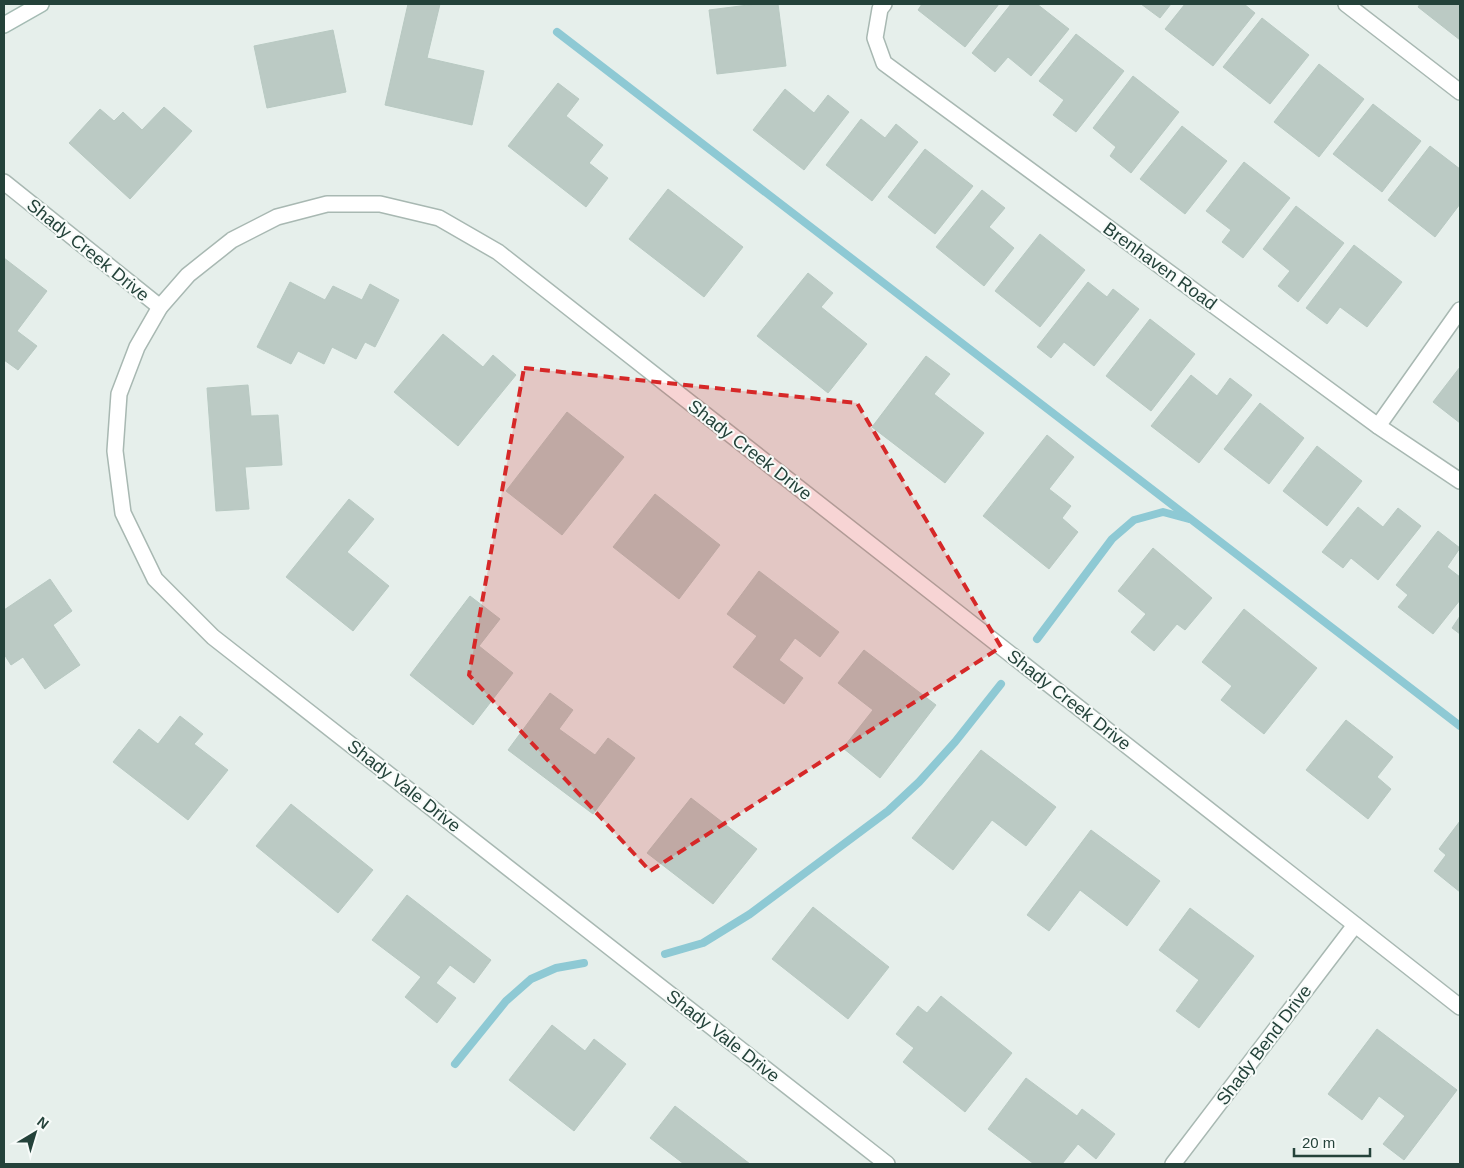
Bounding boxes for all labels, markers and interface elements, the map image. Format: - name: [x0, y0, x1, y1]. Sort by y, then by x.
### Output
- street label: Shady Creek Drive: [23, 195, 153, 305]
- street label: Brenhaven Road: [1099, 218, 1221, 314]
- street label: Shady Creek Drive: [684, 396, 816, 504]
- street label: Shady Creek Drive: [1003, 646, 1135, 754]
- street label: Shady Vale Drive: [344, 736, 464, 836]
- street label: Shady Bend Drive: [1212, 981, 1316, 1109]
- street label: Shady Vale Drive: [663, 986, 783, 1086]
- north arrow: [10, 1108, 60, 1158]
- text: N: [34, 1113, 52, 1132]
- scale bar: [1294, 1126, 1370, 1158]
- text: 20 m: [1302, 1134, 1335, 1151]

